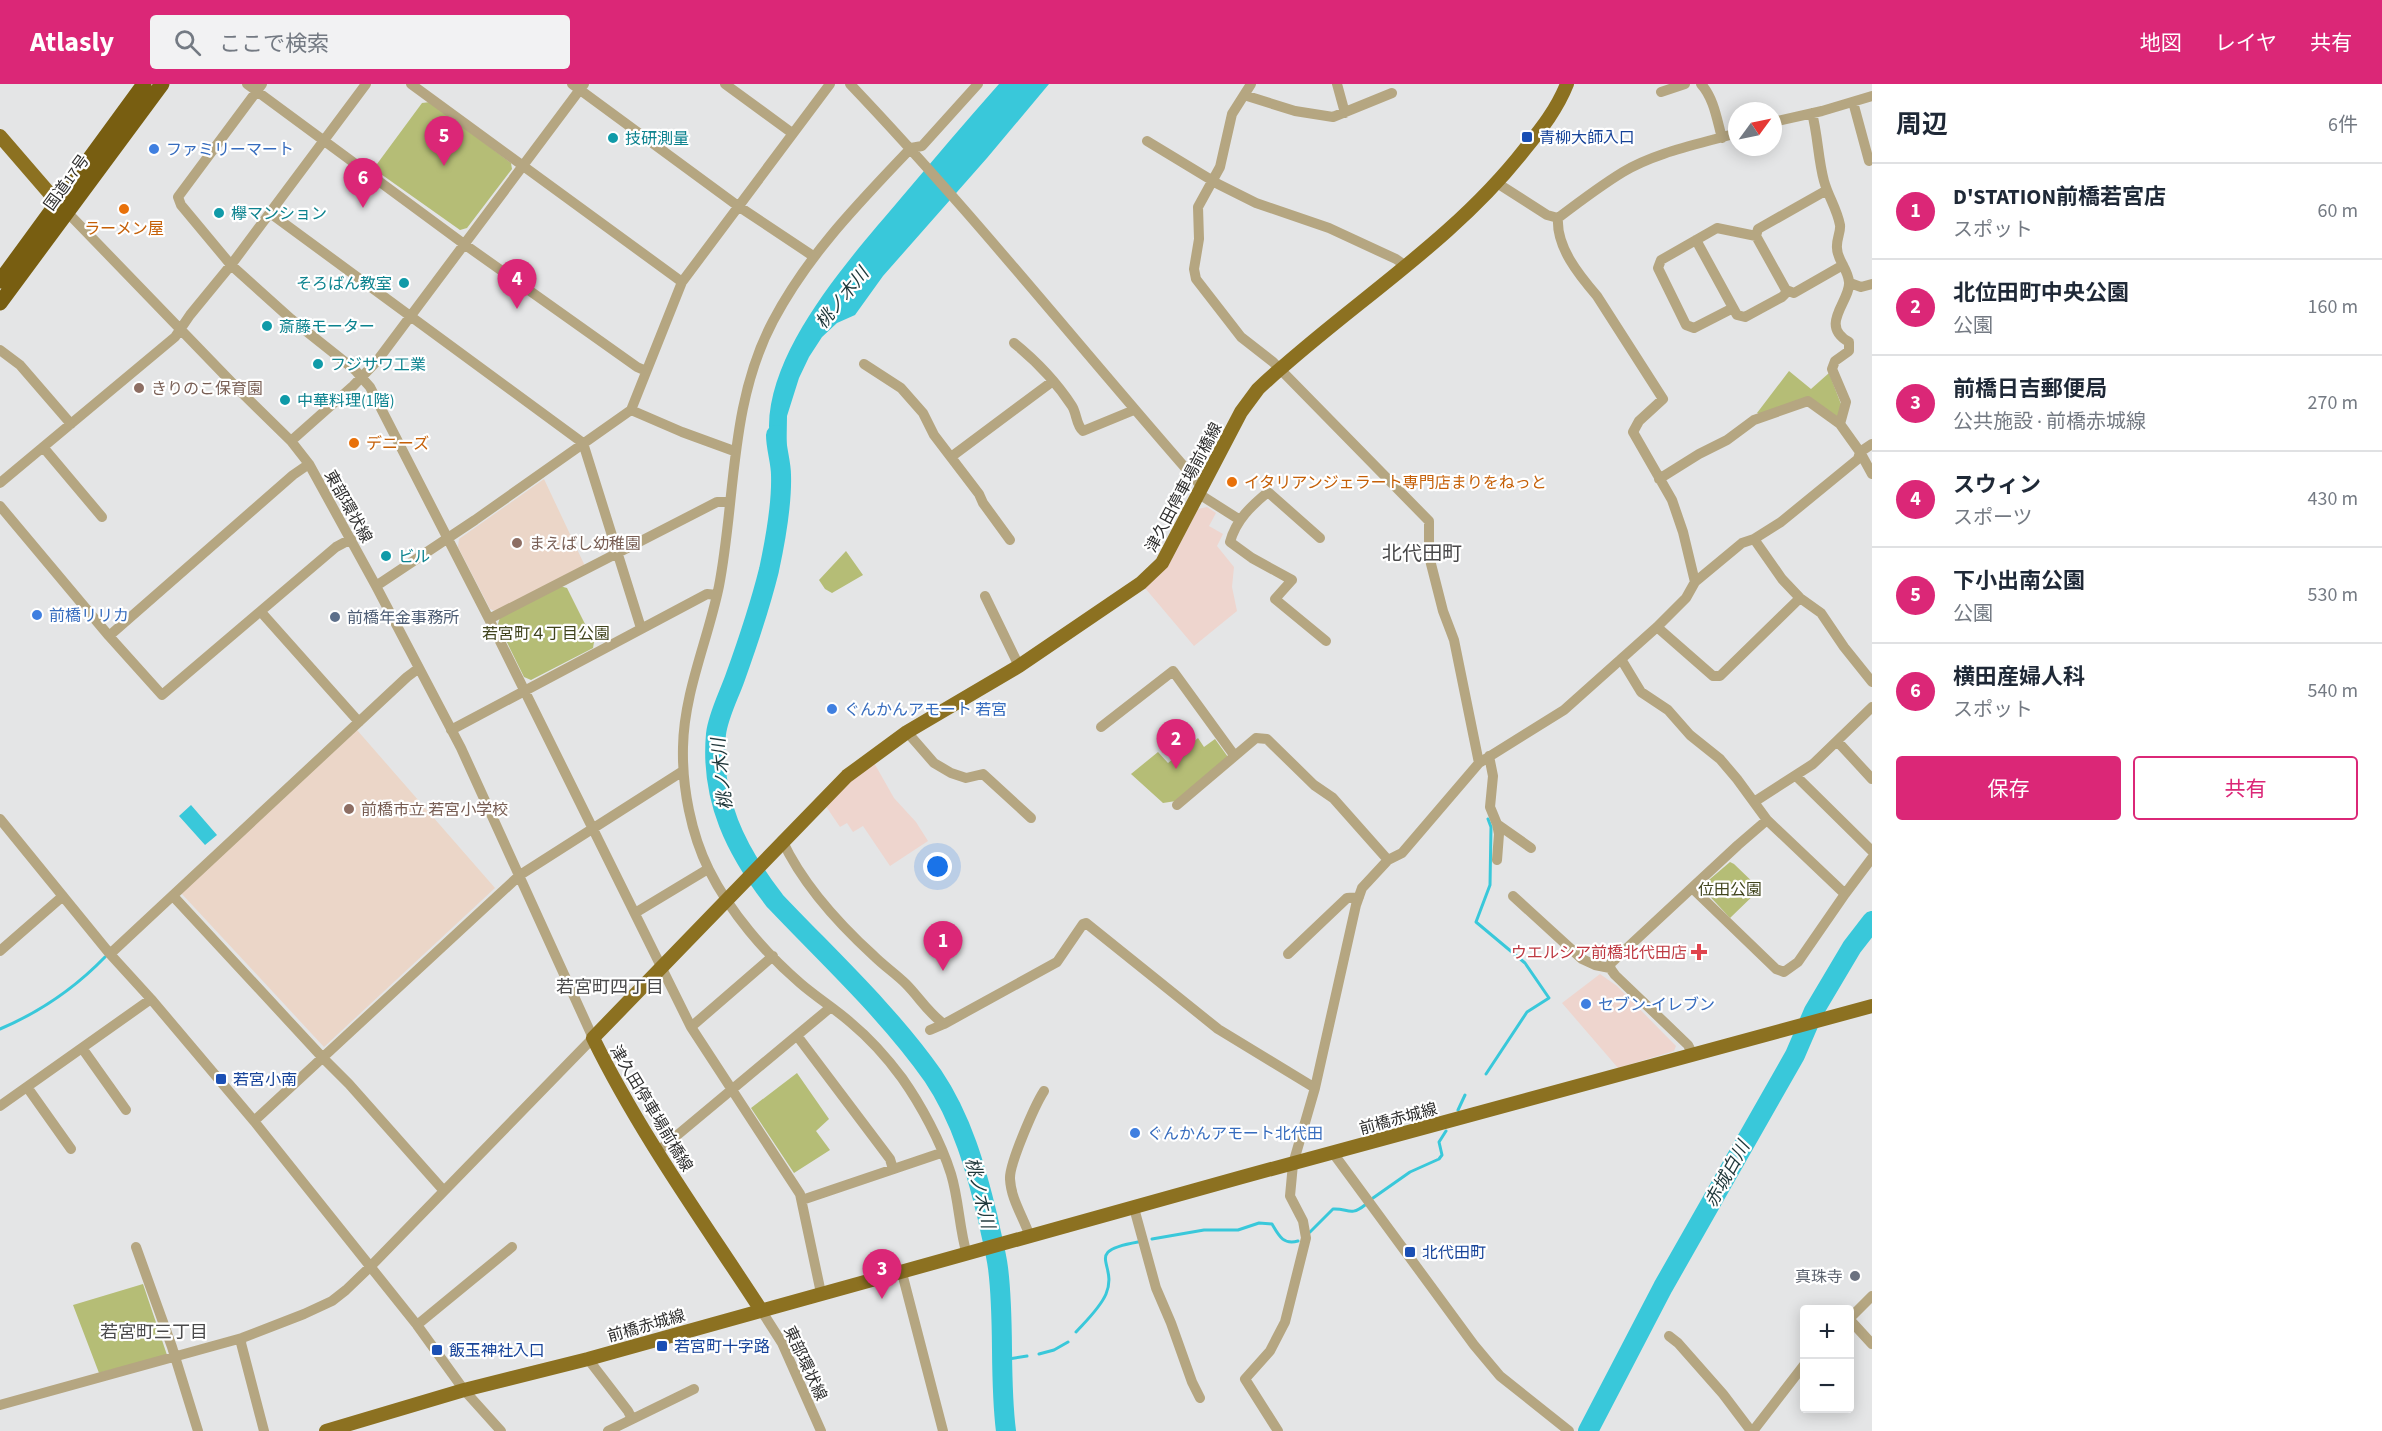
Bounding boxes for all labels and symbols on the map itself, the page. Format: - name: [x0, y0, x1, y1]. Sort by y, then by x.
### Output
- north arrow: [1728, 102, 1782, 156]
- pin: 5: [424, 116, 464, 166]
- place label: 青柳大師入口: [1539, 127, 1635, 149]
- place label: 技研測量: [625, 128, 689, 150]
- marker: 青柳大師入口: [1520, 130, 1534, 144]
- marker: 技研測量: [606, 131, 620, 145]
- place label: ファミリーマート: [166, 139, 294, 161]
- marker: ファミリーマート: [147, 142, 161, 156]
- street label: 国道17号: [39, 150, 94, 215]
- pin: 6: [344, 158, 382, 208]
- marker: ラーメン屋: [117, 202, 131, 216]
- place label: 欅マンション: [231, 203, 327, 225]
- marker: 欅マンション: [212, 206, 226, 220]
- place label: ラーメン屋: [84, 218, 164, 240]
- pin: 4: [498, 260, 536, 309]
- water label: 桃ノ木川: [810, 261, 876, 334]
- place label: そろばん教室: [296, 273, 392, 295]
- marker: そろばん教室: [397, 276, 411, 290]
- place label: 斎藤モーター: [279, 316, 375, 338]
- marker: 斎藤モーター: [260, 319, 274, 333]
- place label: フジサワ工業: [330, 354, 426, 376]
- marker: フジサワ工業: [311, 357, 325, 371]
- place label: きりのこ保育園: [151, 378, 263, 400]
- marker: きりのこ保育園: [132, 381, 146, 395]
- place label: 中華料理(1階): [297, 390, 395, 412]
- marker: 中華料理(1階): [278, 393, 292, 407]
- street label: 津久田停車場前橋線: [1140, 419, 1227, 556]
- place label: デニーズ: [366, 433, 429, 455]
- marker: デニーズ: [347, 436, 361, 450]
- street label: 東部環状線: [319, 466, 377, 547]
- place label: イタリアンジェラート専門店まりをねっと: [1244, 472, 1547, 494]
- marker: イタリアンジェラート専門店まりをねっと: [1225, 475, 1239, 489]
- place label: まえばし幼稚園: [529, 533, 641, 555]
- marker: まえばし幼稚園: [510, 536, 524, 550]
- district label: 北代田町: [1382, 540, 1462, 568]
- place label: ビル: [398, 546, 430, 568]
- marker: ビル: [379, 549, 393, 563]
- place label: 前橋リリカ: [49, 605, 129, 627]
- place label: 前橋年金事務所: [347, 607, 459, 629]
- marker: 前橋リリカ: [30, 608, 44, 622]
- marker: 前橋年金事務所: [328, 610, 342, 624]
- park label: 若宮町４丁目公園: [482, 623, 610, 645]
- place label: ぐんかんアモート 若宮: [844, 699, 1007, 721]
- marker: ぐんかんアモート 若宮: [825, 702, 839, 716]
- pin: 2: [1156, 720, 1196, 769]
- water label: 桃ノ木川: [706, 735, 739, 811]
- place label: 前橋市立 若宮小学校: [361, 799, 508, 821]
- marker: 前橋市立 若宮小学校: [342, 802, 356, 816]
- your location: [923, 852, 952, 881]
- park label: 位田公園: [1698, 879, 1762, 901]
- pin: 1: [924, 922, 962, 971]
- place label: ウエルシア前橋北代田店: [1511, 942, 1687, 964]
- marker: ウエルシア前橋北代田店: [1692, 945, 1706, 959]
- district label: 若宮町四丁目: [556, 975, 664, 1000]
- place label: セブン-イレブン: [1598, 994, 1715, 1016]
- marker: セブン-イレブン: [1579, 997, 1593, 1011]
- street label: 津久田停車場前橋線: [605, 1041, 698, 1176]
- place label: 若宮小南: [233, 1069, 297, 1091]
- marker: 若宮小南: [214, 1072, 228, 1086]
- street label: 前橋赤城線: [1357, 1098, 1440, 1140]
- place label: ぐんかんアモート北代田: [1147, 1123, 1323, 1145]
- marker: ぐんかんアモート北代田: [1128, 1126, 1142, 1140]
- water label: 赤城白川: [1699, 1135, 1757, 1212]
- water label: 桃ノ木川: [959, 1155, 1001, 1233]
- place label: 北代田町: [1422, 1242, 1486, 1264]
- marker: 北代田町: [1403, 1245, 1417, 1259]
- pin: 3: [862, 1250, 902, 1299]
- place label: 真珠寺: [1795, 1266, 1843, 1288]
- marker: 真珠寺: [1848, 1269, 1862, 1283]
- street label: 前橋赤城線: [605, 1304, 688, 1348]
- district label: 若宮町三丁目: [100, 1320, 208, 1345]
- street label: 東部環状線: [778, 1323, 832, 1404]
- place label: 若宮町十字路: [674, 1336, 770, 1358]
- marker: 若宮町十字路: [655, 1339, 669, 1353]
- place label: 飯玉神社入口: [449, 1340, 545, 1362]
- marker: 飯玉神社入口: [430, 1343, 444, 1357]

